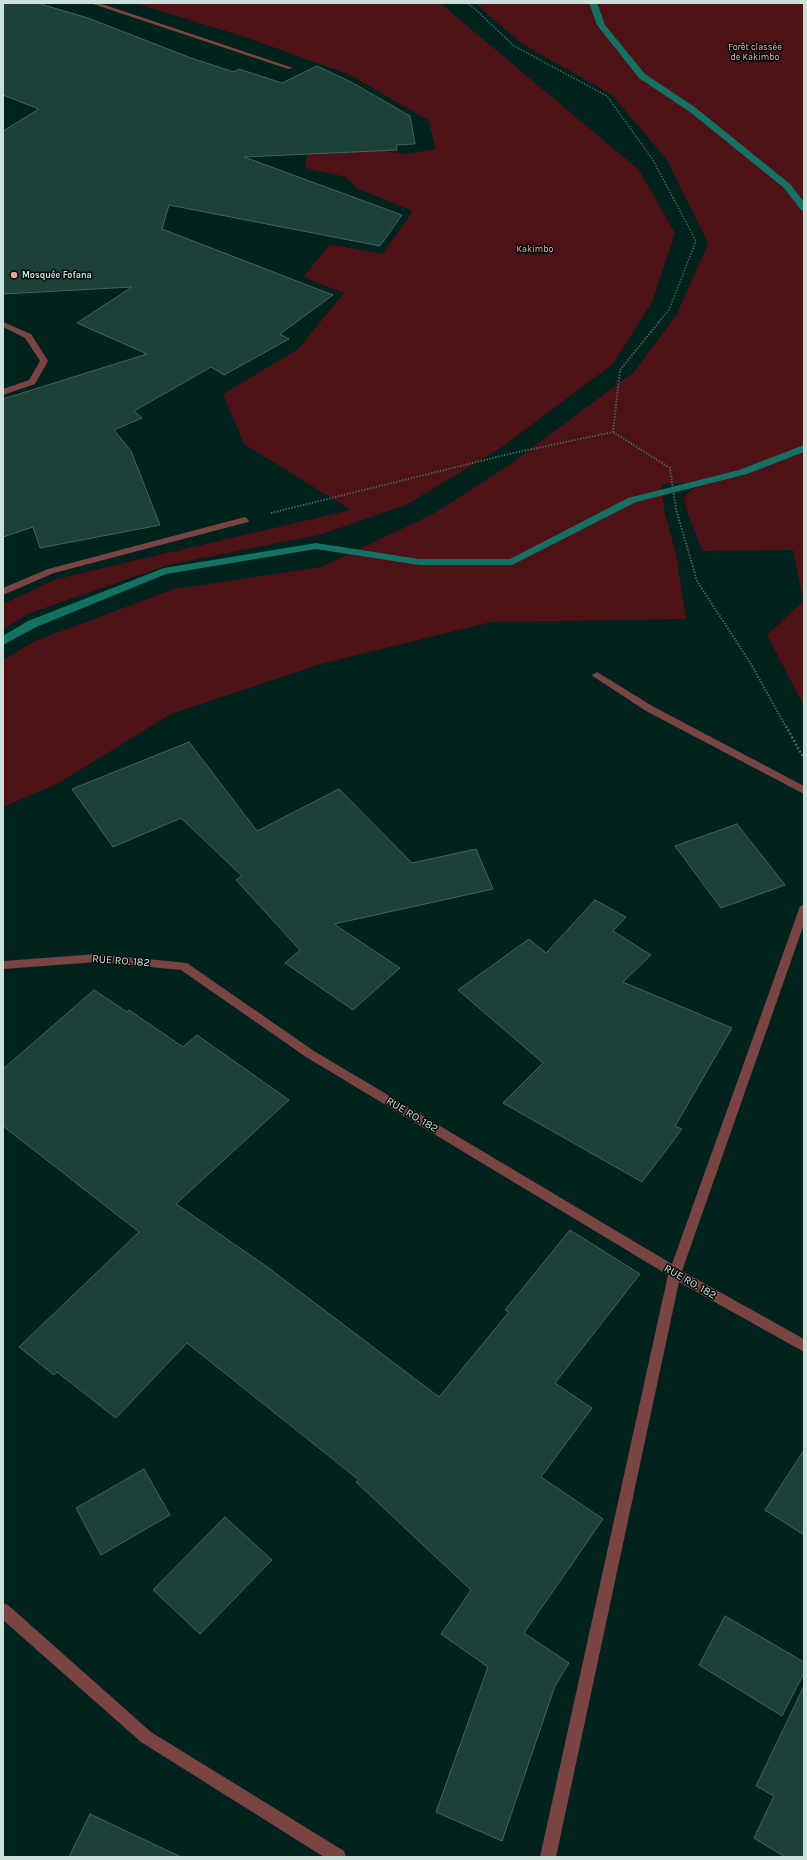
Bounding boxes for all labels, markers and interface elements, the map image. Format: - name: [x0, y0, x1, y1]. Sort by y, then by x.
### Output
- park label: Forêt classée de Kakimbo: [728, 42, 782, 63]
- park label: Kakimbo: [517, 244, 553, 254]
- marker: Mosquée Fofana: [9, 270, 19, 280]
- place label: Mosquée Fofana: [22, 270, 92, 280]
- street label: RUE RO. 182: [92, 952, 150, 970]
- street label: RUE RO. 182: [384, 1094, 440, 1136]
- street label: RUE RO. 182: [662, 1262, 718, 1302]

